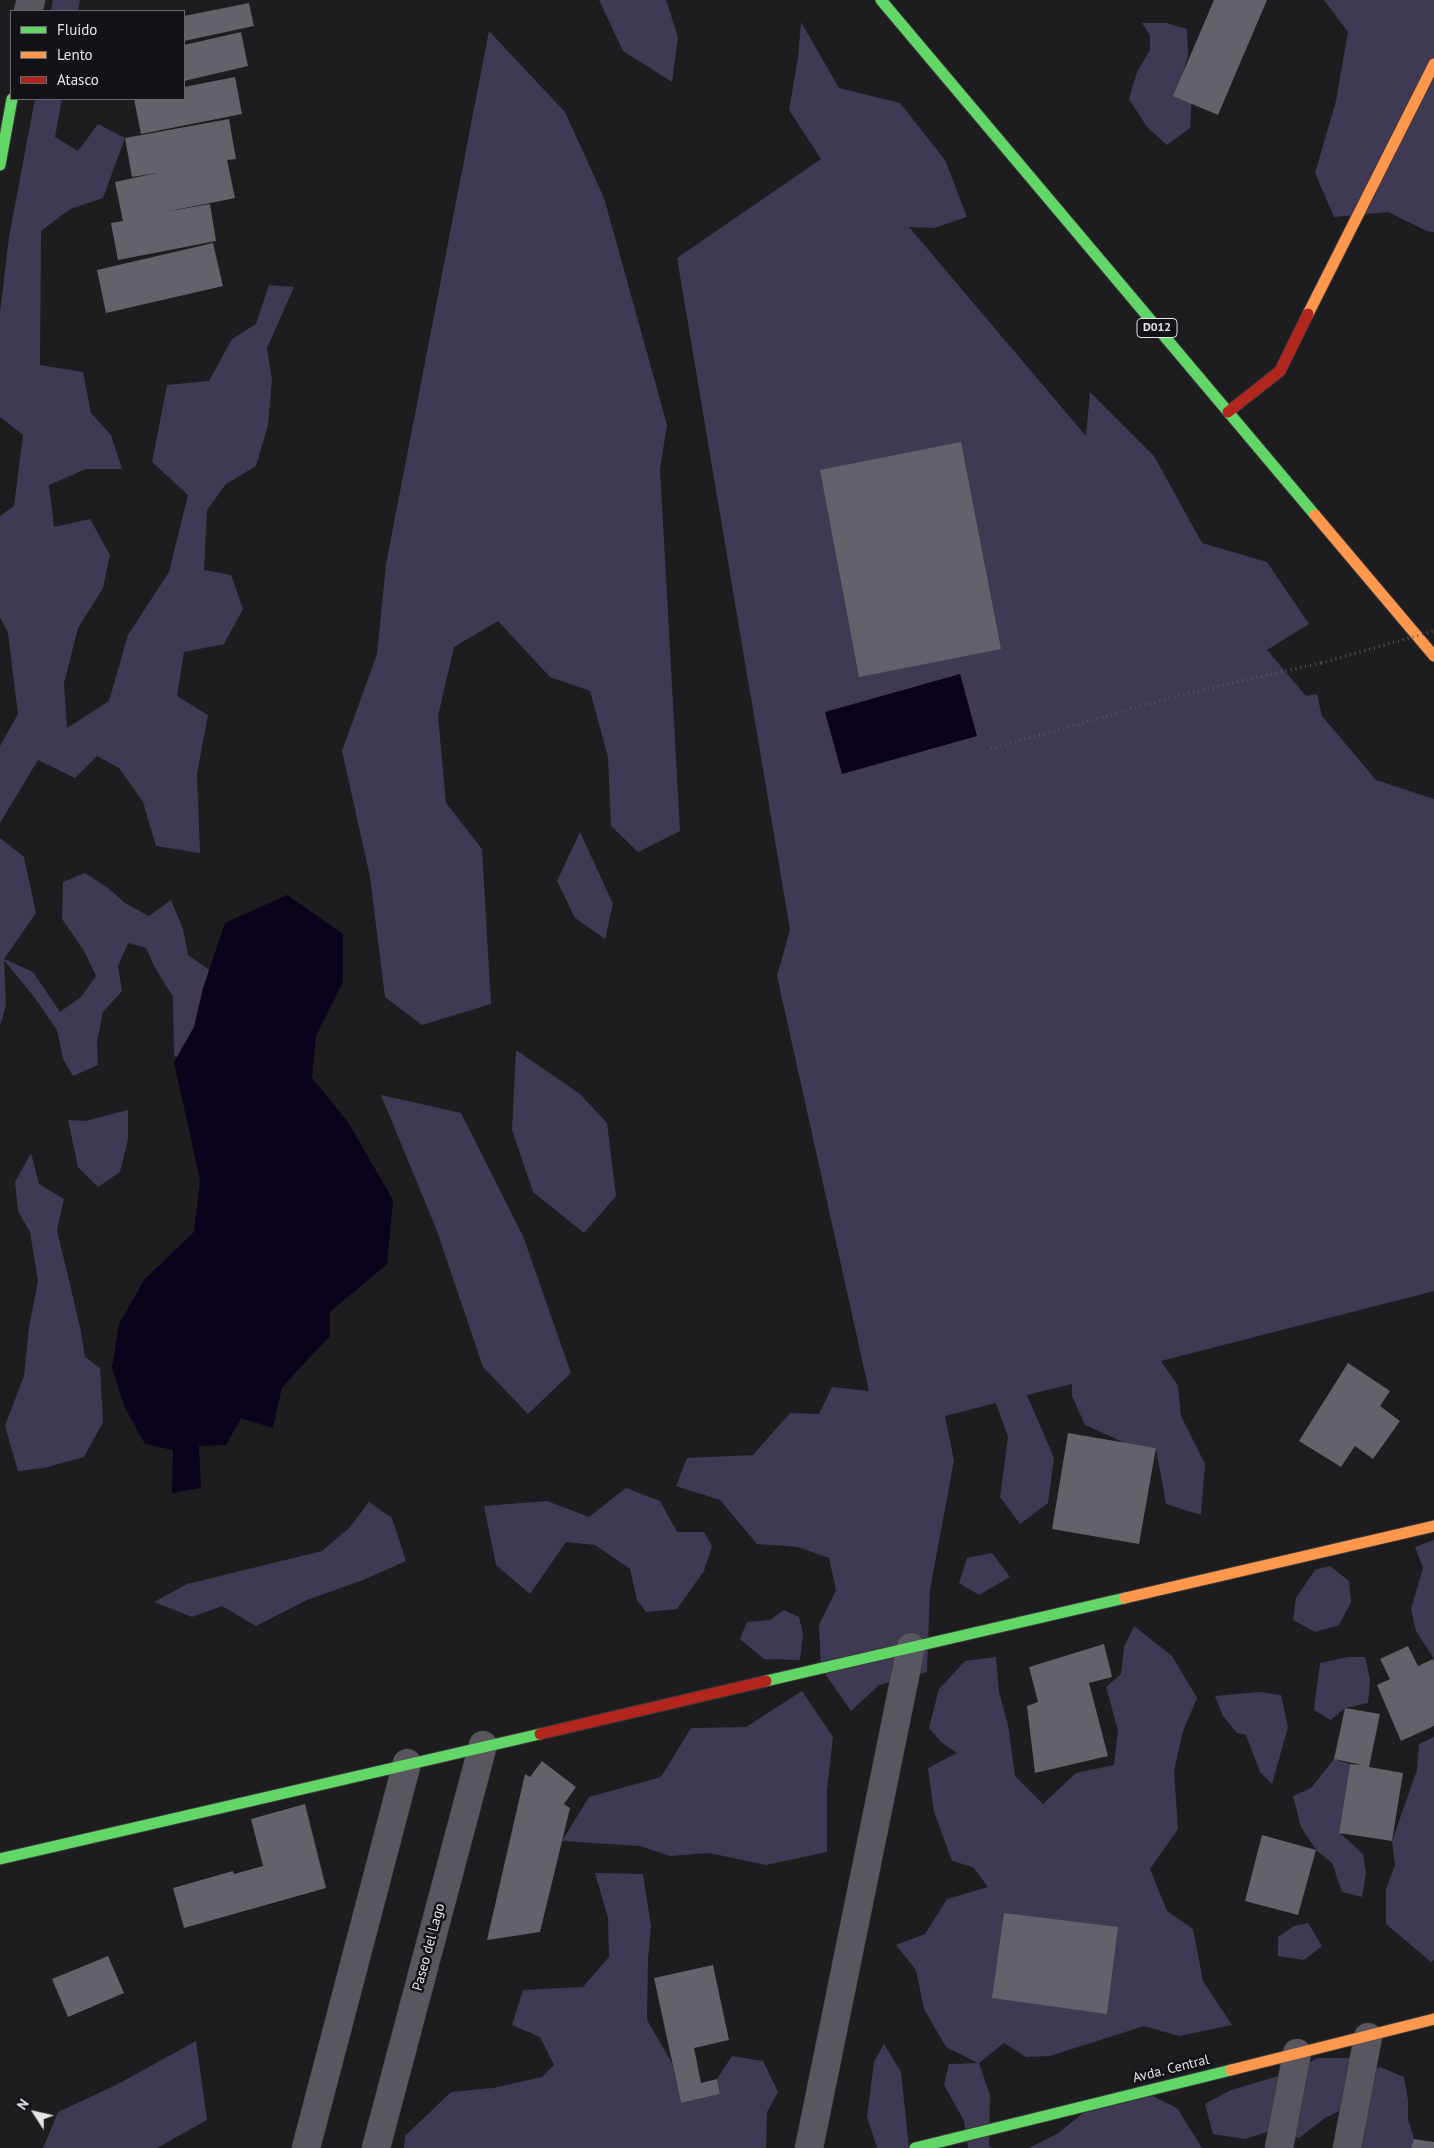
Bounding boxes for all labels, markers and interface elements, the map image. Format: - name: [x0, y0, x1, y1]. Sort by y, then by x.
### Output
- legend: [10, 10, 185, 100]
- text: Fluido: [57, 20, 97, 39]
- text: Lento: [57, 45, 93, 64]
- text: Atasco: [57, 70, 99, 89]
- road number: D012: [1137, 318, 1177, 338]
- street label: Paseo del Lago: [409, 1901, 449, 1993]
- street label: Avda. Central: [1131, 2051, 1211, 2087]
- north arrow: [10, 2088, 60, 2138]
- text: N: [13, 2095, 33, 2113]

